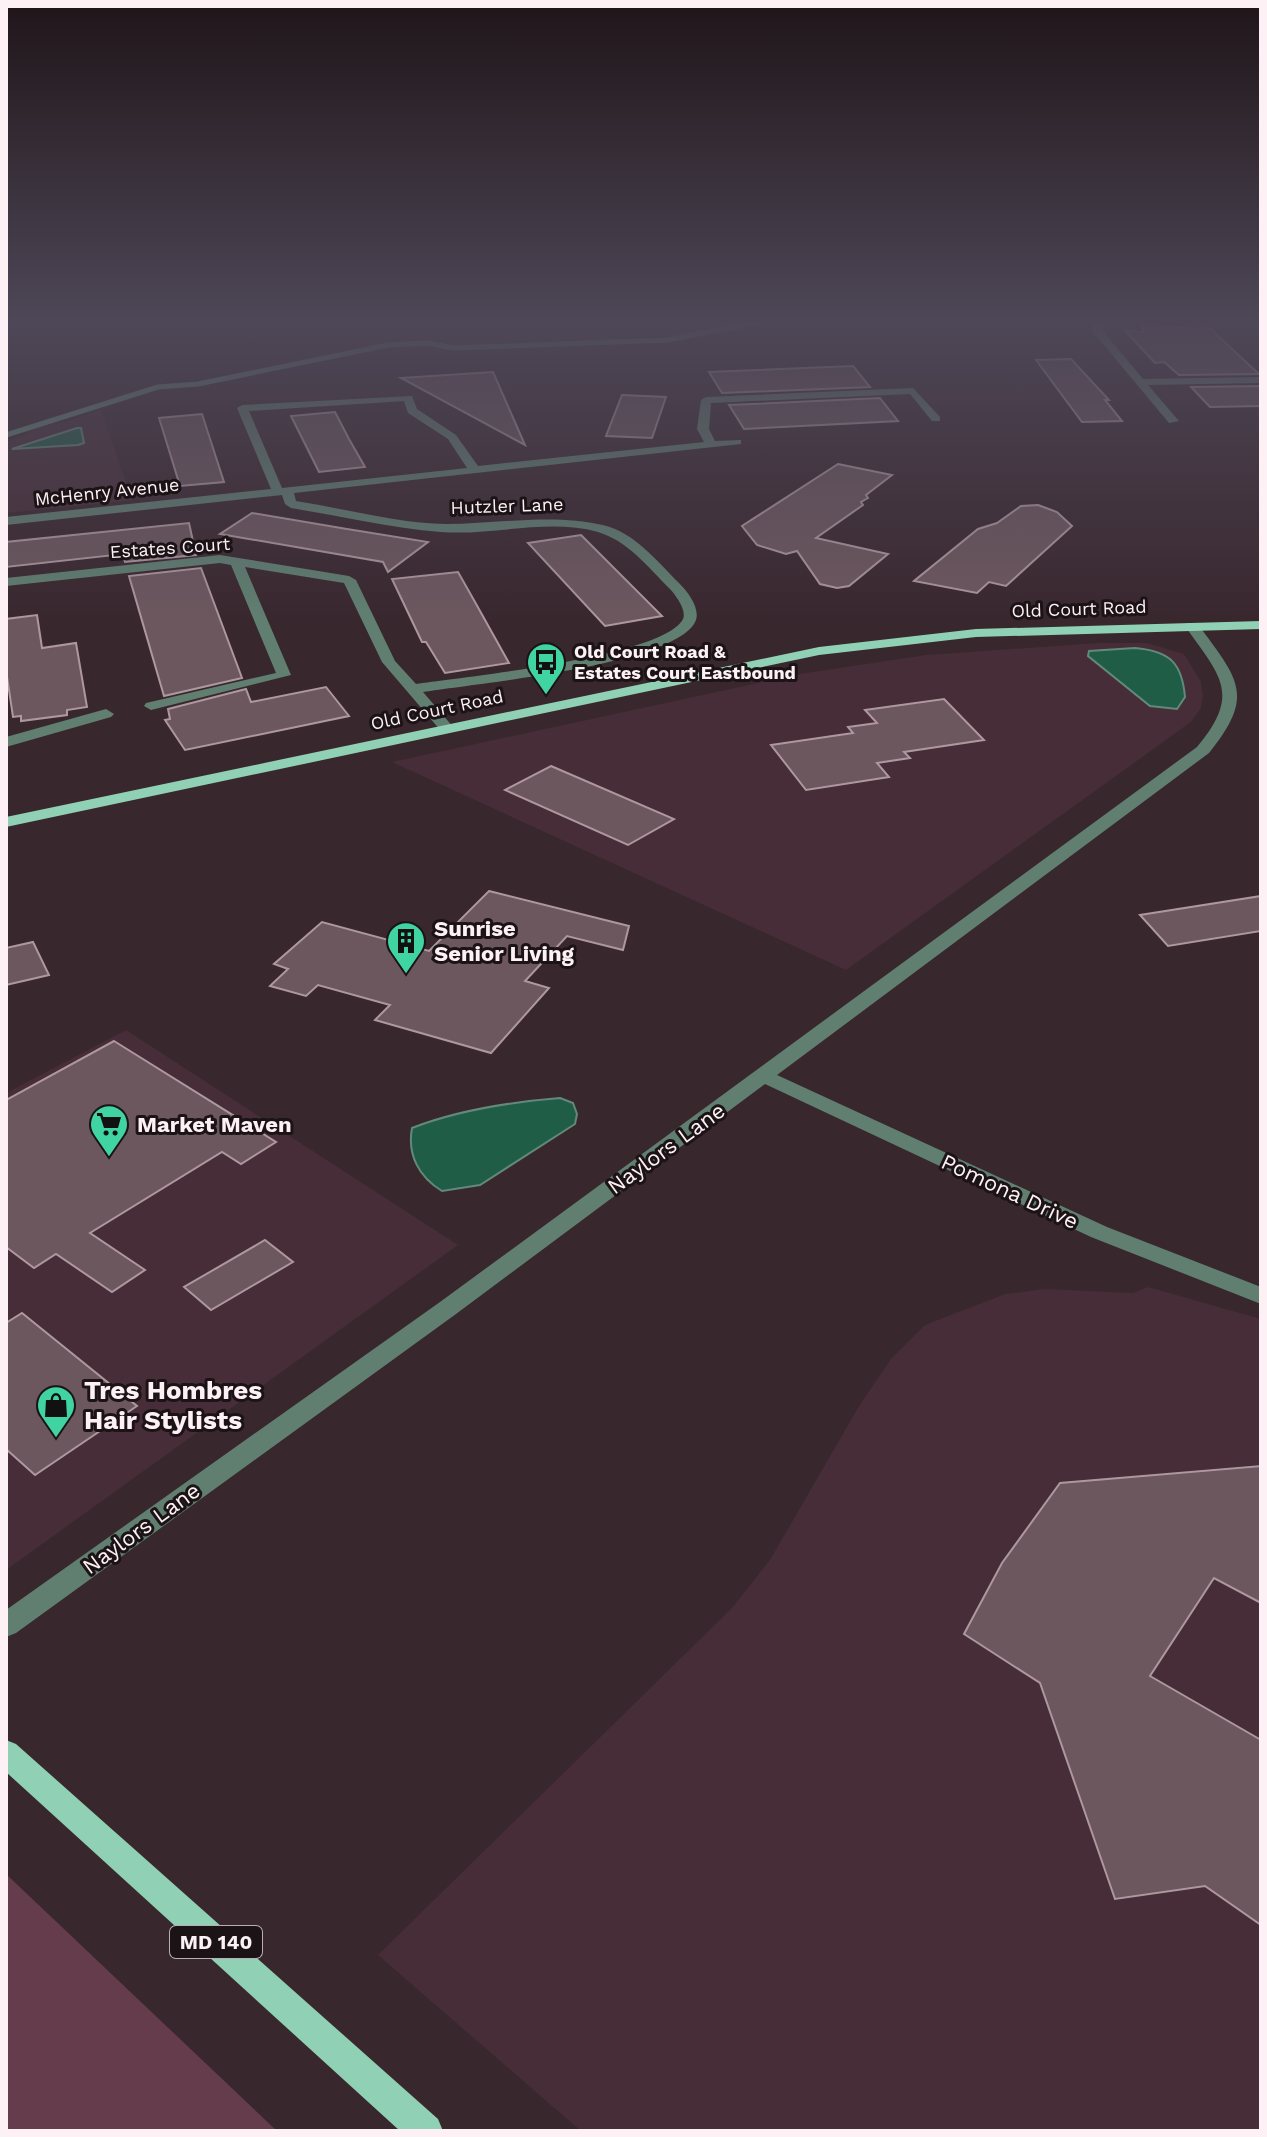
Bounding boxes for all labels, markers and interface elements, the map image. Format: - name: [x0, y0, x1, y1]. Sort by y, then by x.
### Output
- street label: McHenry Avenue: [34, 473, 180, 510]
- street label: Hutzler Lane: [450, 493, 564, 518]
- street label: Estates Court: [109, 533, 231, 562]
- street label: Old Court Road: [1011, 596, 1147, 621]
- bus stop icon: Old Court Road & Estates Court Eastbound: [525, 641, 567, 696]
- place label: Old Court Road & Estates Court Eastbound: [574, 641, 796, 683]
- street label: Old Court Road: [369, 685, 505, 734]
- place label: Sunrise Senior Living: [434, 916, 575, 966]
- building icon: Sunrise Senior Living: [385, 920, 427, 975]
- street label: Naylors Lane: [603, 1098, 730, 1199]
- supermarket icon: Market Maven: [88, 1103, 130, 1158]
- place label: Market Maven: [137, 1112, 292, 1137]
- street label: Pomona Drive: [937, 1149, 1082, 1234]
- place label: Tres Hombres Hair Stylists: [84, 1375, 262, 1435]
- shop icon: Tres Hombres Hair Stylists: [35, 1384, 77, 1439]
- street label: Naylors Lane: [78, 1478, 205, 1579]
- road number: MD 140: [170, 1926, 262, 1958]

